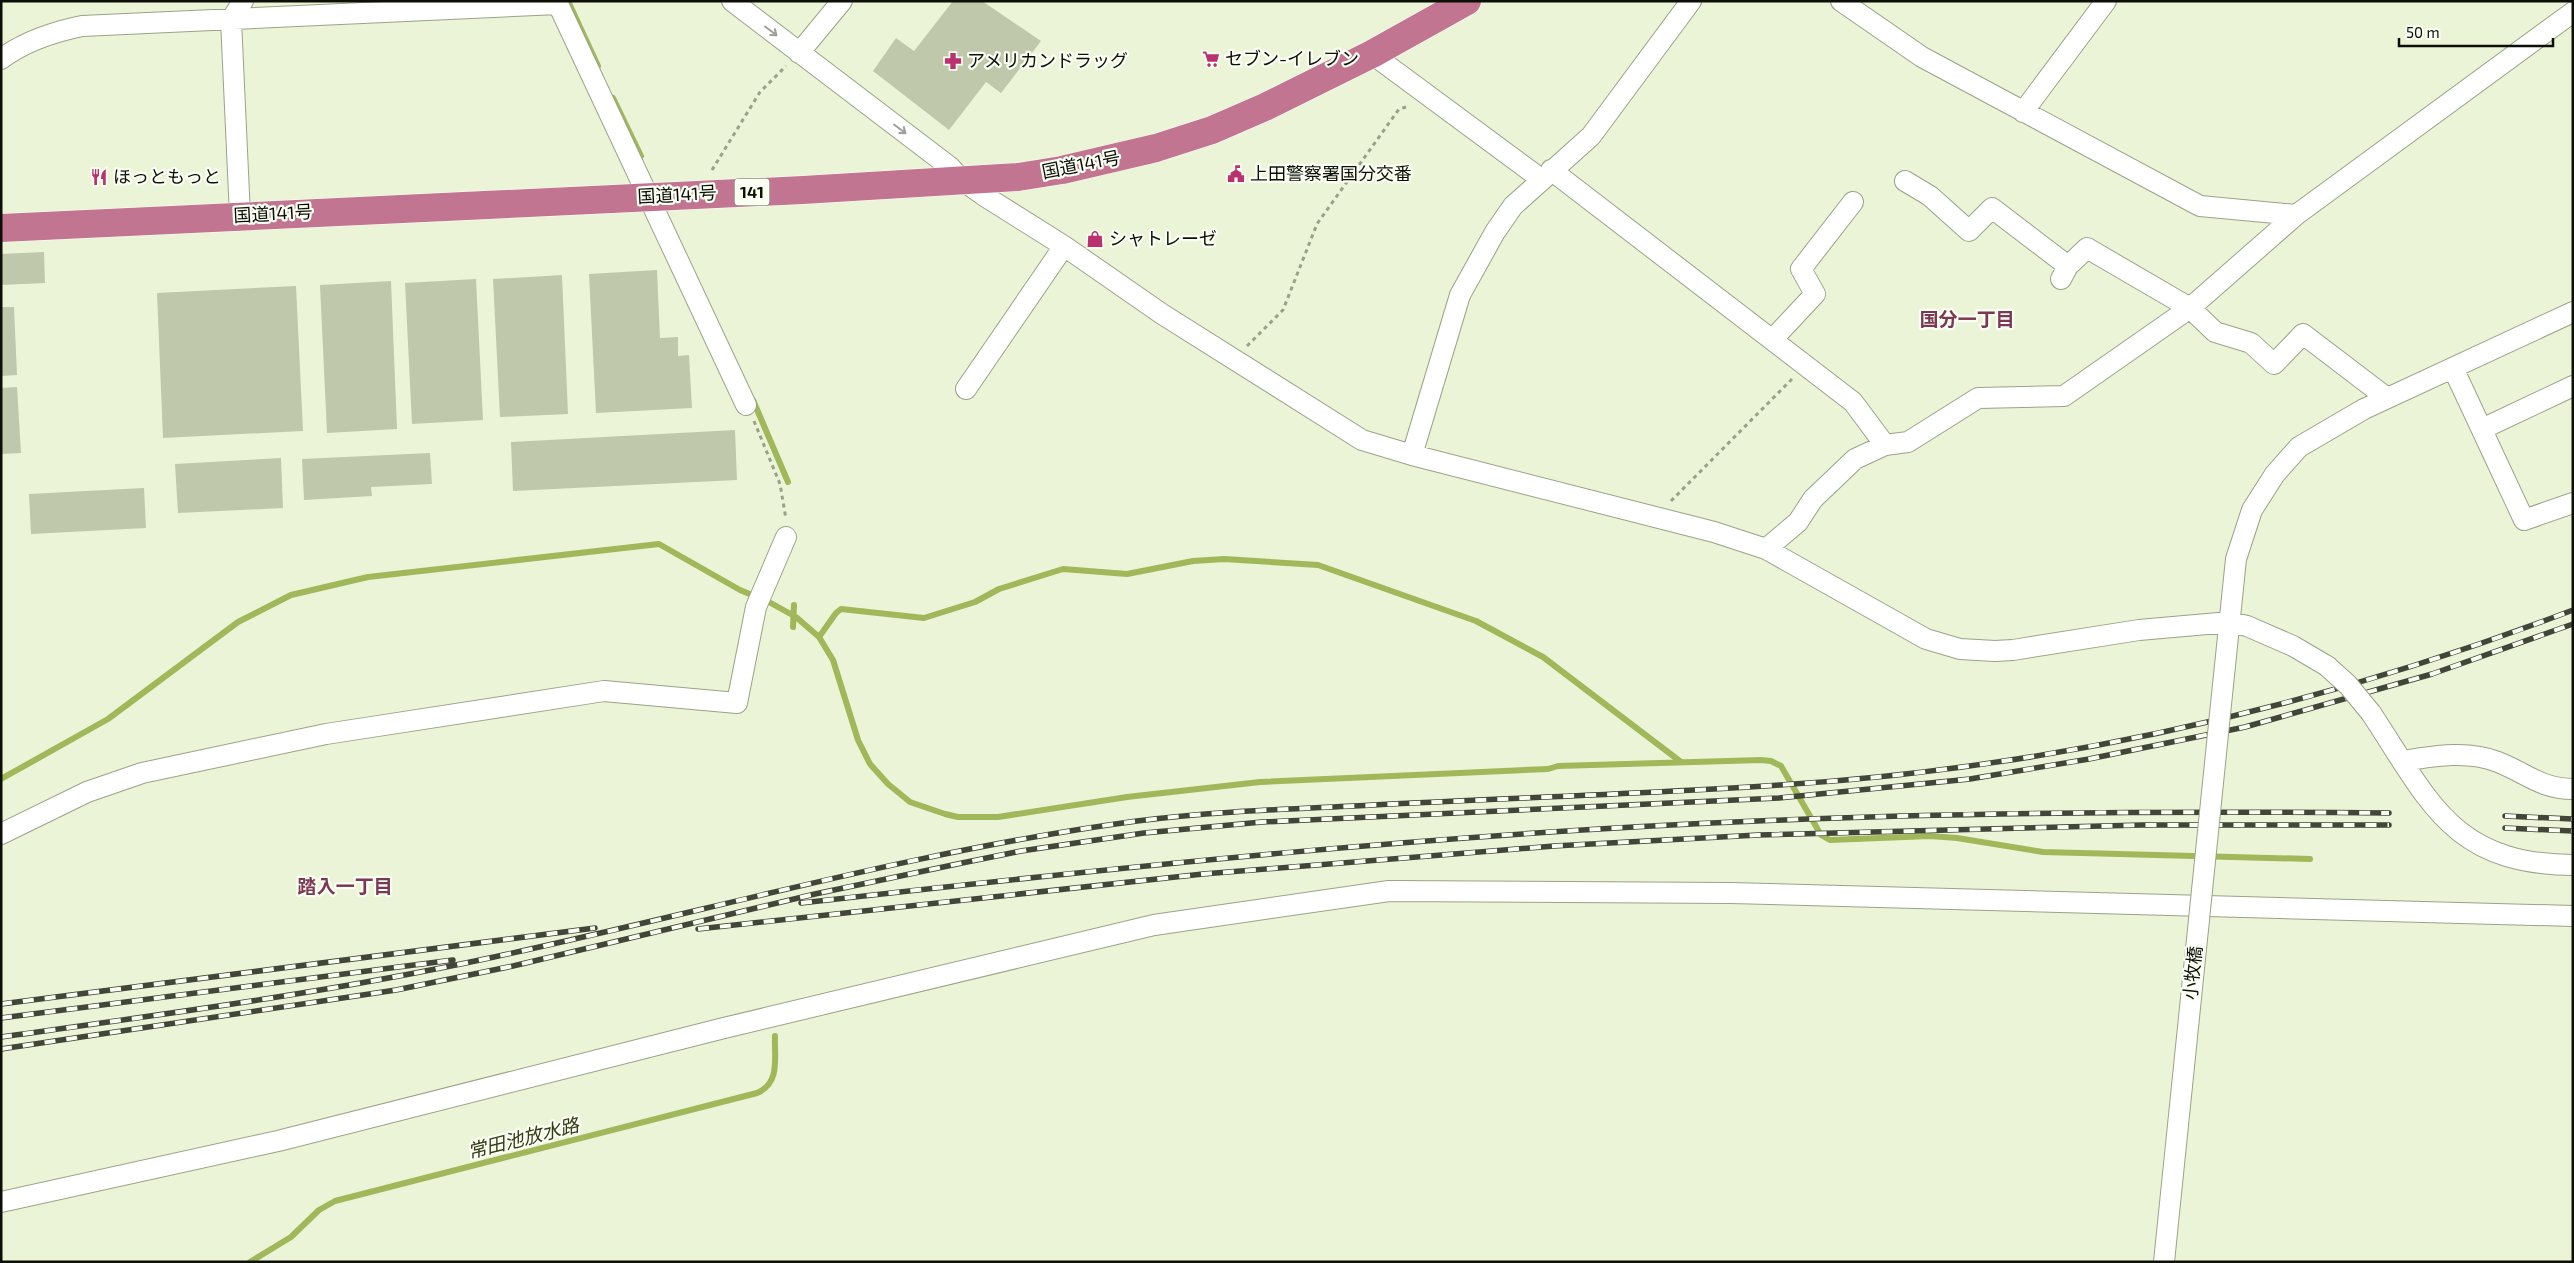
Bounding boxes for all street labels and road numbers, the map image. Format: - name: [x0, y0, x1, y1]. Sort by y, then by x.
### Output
- street label: 国道141号: [1040, 146, 1122, 182]
- road number: 141: [734, 178, 770, 206]
- street label: 国道141号: [637, 181, 717, 207]
- street label: 国道141号: [233, 200, 313, 226]
- street label: 小牧橋: [2178, 945, 2206, 1001]

